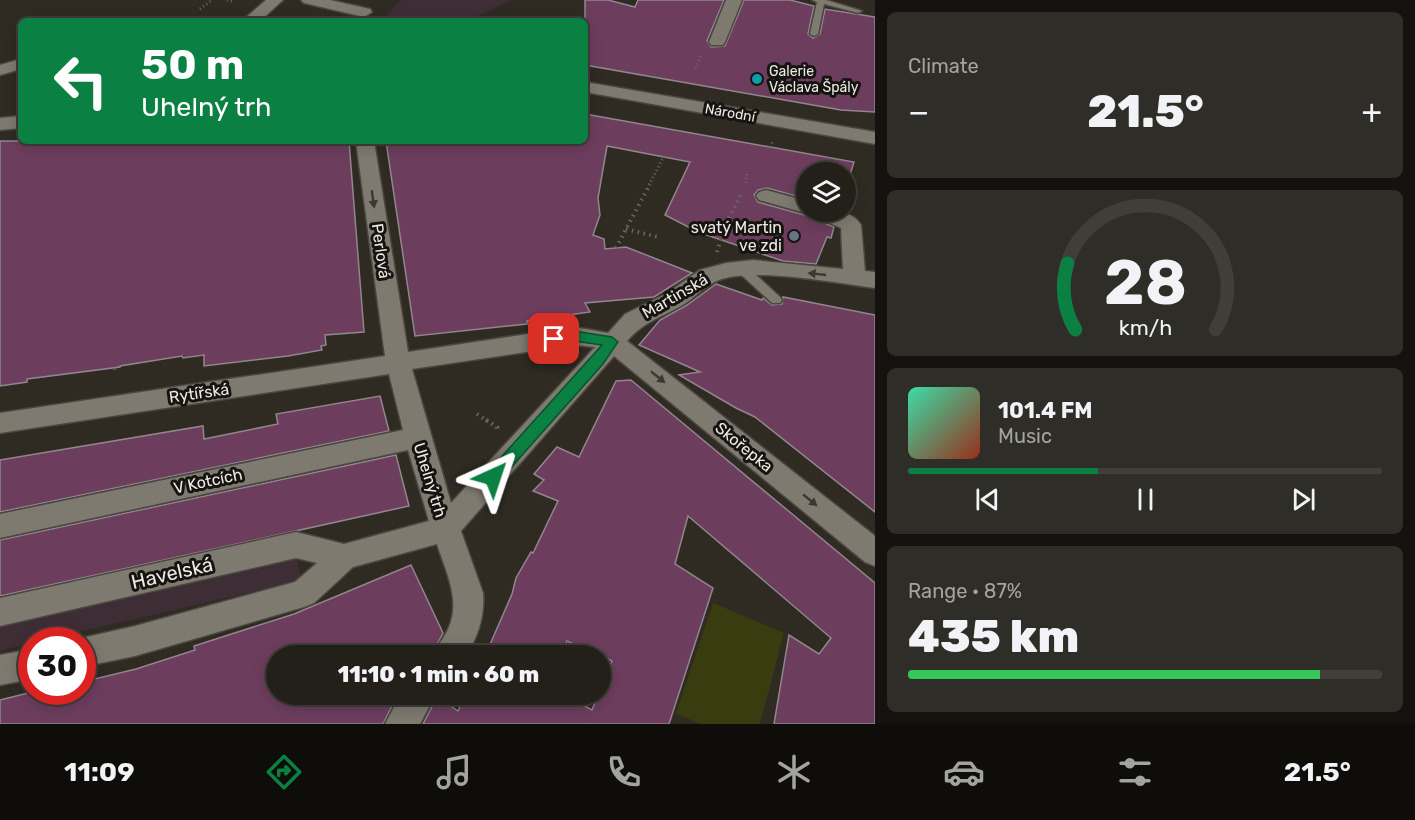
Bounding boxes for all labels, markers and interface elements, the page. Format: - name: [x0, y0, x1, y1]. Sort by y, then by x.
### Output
- text: 50 m: [141, 40, 244, 90]
- icon: left: [42, 42, 120, 120]
- text: Climate: [908, 54, 979, 78]
- place label: Galerie Václava Špály: [769, 63, 859, 96]
- marker: Galerie Václava Špály: [750, 72, 764, 86]
- text: 21.5°: [1087, 85, 1204, 138]
- text: Uhelný trh: [141, 91, 271, 123]
- text: −: [908, 92, 929, 131]
- text: +: [1361, 92, 1382, 131]
- street label: Národní: [703, 100, 757, 126]
- map controls: [796, 162, 856, 222]
- button: layers: [796, 162, 856, 222]
- one-way arrow: [369, 190, 378, 209]
- place label: svatý Martin ve zdi: [691, 218, 782, 255]
- street label: Perlová: [368, 222, 394, 280]
- marker: svatý Martin ve zdi: [787, 229, 801, 243]
- text: 28: [1104, 246, 1186, 320]
- one-way arrow: [807, 269, 826, 278]
- street label: Martinská: [639, 270, 711, 322]
- pin: [528, 313, 579, 364]
- text: km/h: [1118, 315, 1172, 340]
- icon: arrive: [537, 322, 570, 355]
- one-way arrow: [650, 371, 666, 384]
- street label: Rytířská: [168, 379, 230, 407]
- text: 101.4 FM: [998, 397, 1092, 424]
- street label: Skořepka: [711, 418, 777, 476]
- text: Music: [998, 424, 1052, 448]
- street label: Uhelný trh: [410, 440, 450, 520]
- position arrow: [461, 445, 525, 509]
- street label: V Kotcích: [172, 464, 244, 498]
- icon: previous: [971, 483, 1004, 516]
- icon: pause: [1129, 483, 1162, 516]
- icon: next: [1287, 483, 1320, 516]
- one-way arrow: [802, 493, 817, 506]
- street label: Havelská: [129, 552, 215, 594]
- text: Range · 87%: [908, 579, 1022, 603]
- text: 435 km: [908, 610, 1079, 663]
- speed limit sign: 30: [18, 627, 96, 705]
- text: 11:10 · 1 min · 60 m: [338, 661, 539, 688]
- icon: directions: [263, 751, 305, 793]
- icon: music: [433, 751, 475, 793]
- icon: phone: [603, 751, 645, 793]
- icon: climate: [773, 751, 815, 793]
- icon: car: [943, 751, 985, 793]
- icon: filters: [1114, 751, 1156, 793]
- text: 11:09: [64, 756, 134, 788]
- text: 21.5°: [1284, 756, 1351, 788]

